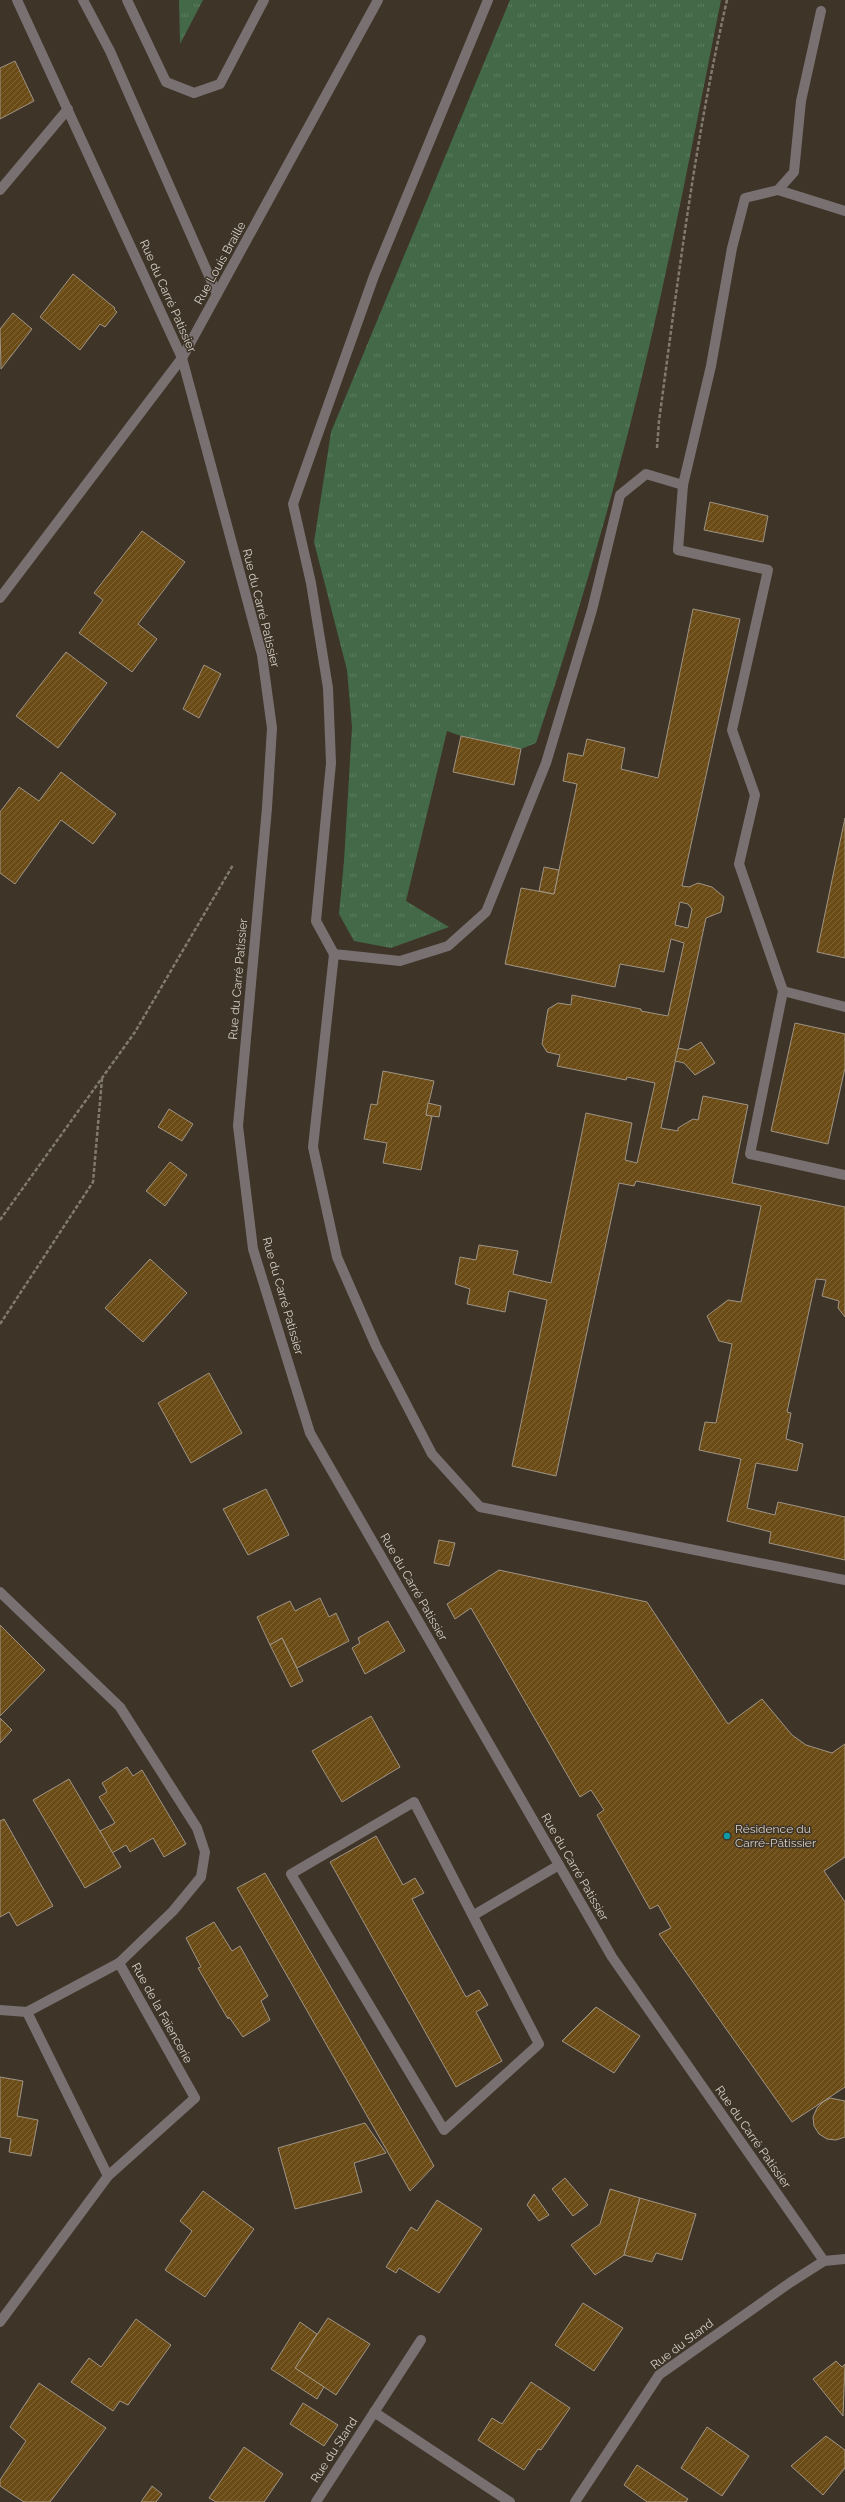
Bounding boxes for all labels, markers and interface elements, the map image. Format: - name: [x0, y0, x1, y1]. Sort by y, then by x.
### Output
- street label: Rue Louis Braille: [191, 219, 249, 307]
- street label: Rue du Carré Patissier: [137, 238, 199, 355]
- street label: Rue du Carré Patissier: [239, 547, 283, 670]
- street label: Rue du Carré Patissier: [226, 917, 250, 1040]
- street label: Rue du Carré Patissier: [259, 1236, 307, 1357]
- street label: Rue du Carré Patissier: [378, 1531, 451, 1644]
- street label: Rue du Carré Patissier: [539, 1811, 612, 1924]
- place label: Résidence du Carré-Pâtissier: [735, 1822, 817, 1850]
- marker: Résidence du Carré-Pâtissier: [722, 1831, 732, 1841]
- street label: Rue de la Faïencerie: [129, 1960, 195, 2066]
- street label: Rue du Carré Patissier: [712, 2083, 794, 2192]
- street label: Rue du Stand: [648, 2316, 716, 2372]
- street label: Rue du Stand: [308, 2415, 360, 2485]

